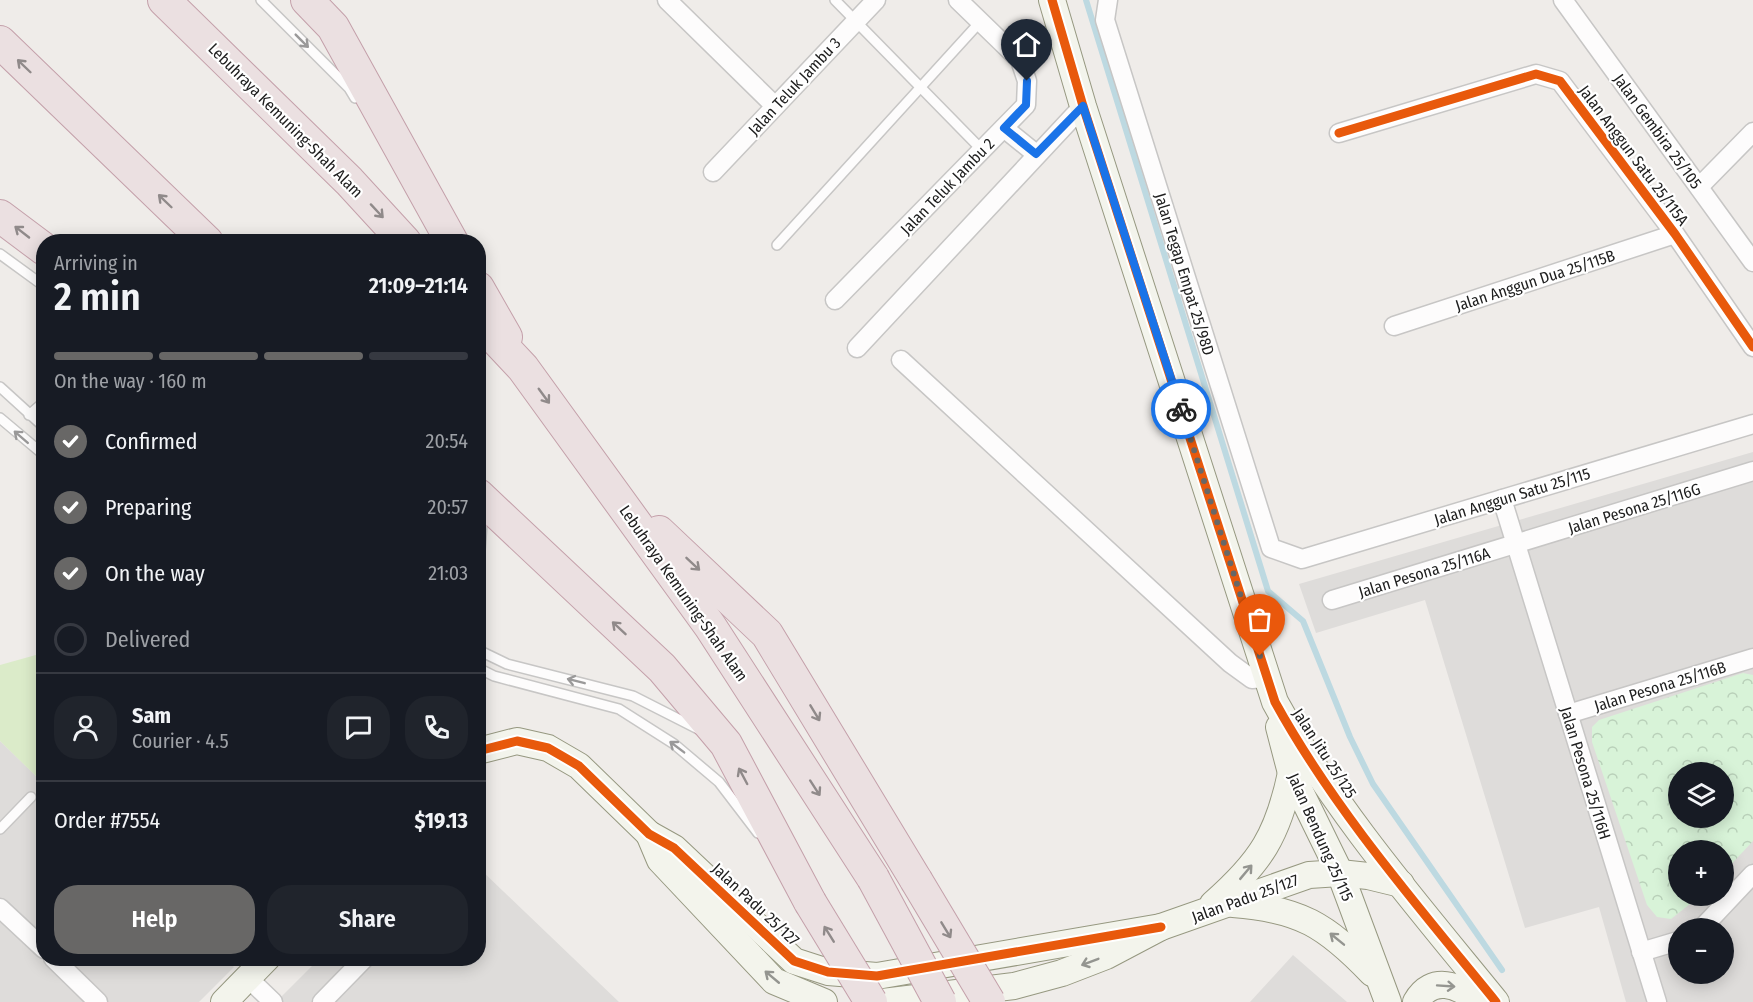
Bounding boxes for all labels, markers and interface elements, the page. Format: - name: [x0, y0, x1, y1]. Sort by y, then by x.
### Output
- pin: [1001, 19, 1052, 81]
- icon: home: [1010, 28, 1043, 61]
- street label: Jalan Teluk Jambu 3: [744, 33, 845, 139]
- one-way arrow: [295, 34, 310, 49]
- street label: Lebuhraya Kemuning-Shah Alam: [204, 39, 367, 202]
- one-way arrow: [17, 59, 32, 73]
- street label: Jalan Gembira 25/105: [1610, 70, 1706, 192]
- street label: Jalan Anggun Satu 25/115A: [1575, 82, 1693, 229]
- street label: Jalan Teluk Jambu 2: [897, 134, 998, 239]
- street label: Jalan Tegap Empat 25/98D: [1151, 191, 1218, 358]
- one-way arrow: [158, 194, 173, 208]
- one-way arrow: [370, 204, 384, 219]
- one-way arrow: [14, 226, 30, 239]
- street label: Jalan Anggun Dua 25/115B: [1453, 246, 1618, 315]
- text: Arriving in: [54, 251, 138, 275]
- text: 21:09–21:14: [369, 272, 468, 299]
- text: 2 min: [54, 274, 141, 320]
- text: On the way · 160 m: [54, 369, 207, 393]
- courier: [1151, 379, 1211, 439]
- one-way arrow: [538, 388, 550, 404]
- icon: bike: [1165, 393, 1198, 426]
- icon: check: [54, 425, 87, 458]
- text: Confirmed: [105, 428, 198, 455]
- text: 20:54: [426, 429, 468, 453]
- one-way arrow: [13, 431, 29, 444]
- street label: Jalan Anggun Satu 25/115: [1432, 464, 1592, 529]
- street label: Jalan Pesona 25/116G: [1566, 479, 1703, 538]
- icon: check: [54, 491, 87, 524]
- text: Preparing: [105, 494, 191, 521]
- text: 20:57: [428, 495, 468, 519]
- street label: Lebuhraya Kemuning-Shah Alam: [615, 502, 752, 685]
- street label: Jalan Pesona 25/116A: [1356, 543, 1493, 602]
- one-way arrow: [685, 556, 700, 571]
- icon: check: [54, 557, 87, 590]
- text: On the way: [105, 560, 205, 587]
- text: 21:03: [428, 561, 468, 585]
- pin: [1234, 594, 1285, 656]
- icon: bag: [1243, 603, 1276, 636]
- one-way arrow: [612, 621, 627, 635]
- text: Delivered: [105, 626, 190, 653]
- street label: Jalan Pesona 25/116B: [1592, 657, 1729, 716]
- one-way arrow: [567, 675, 586, 687]
- button: person: [54, 696, 117, 759]
- button: chat: [327, 696, 390, 759]
- button: phone: [405, 696, 468, 759]
- text: Sam: [132, 702, 171, 729]
- one-way arrow: [809, 704, 821, 721]
- street label: Jalan Pesona 25/116H: [1556, 704, 1615, 842]
- street label: Jalan Jitu 25/125: [1289, 705, 1361, 802]
- text: Courier · 4.5: [132, 729, 229, 753]
- one-way arrow: [669, 741, 685, 754]
- map controls: [1668, 762, 1734, 984]
- button: layers: [1668, 762, 1734, 828]
- one-way arrow: [737, 768, 748, 786]
- street label: Jalan Bendung 25/115: [1284, 770, 1357, 904]
- one-way arrow: [809, 779, 821, 796]
- text: Order #7554: [54, 807, 160, 834]
- text: $19.13: [415, 807, 468, 834]
- button: +: [1668, 840, 1734, 906]
- street label: Jalan Padu 25/127: [708, 859, 804, 950]
- one-way arrow: [1239, 865, 1253, 880]
- street label: Jalan Padu 25/127: [1189, 870, 1302, 927]
- button: Help: [54, 885, 255, 954]
- button: Share: [267, 885, 468, 954]
- button: −: [1668, 918, 1734, 984]
- one-way arrow: [941, 921, 953, 938]
- one-way arrow: [823, 926, 836, 943]
- one-way arrow: [1330, 932, 1345, 946]
- one-way arrow: [1081, 957, 1099, 968]
- one-way arrow: [764, 971, 780, 984]
- one-way arrow: [1436, 980, 1455, 991]

